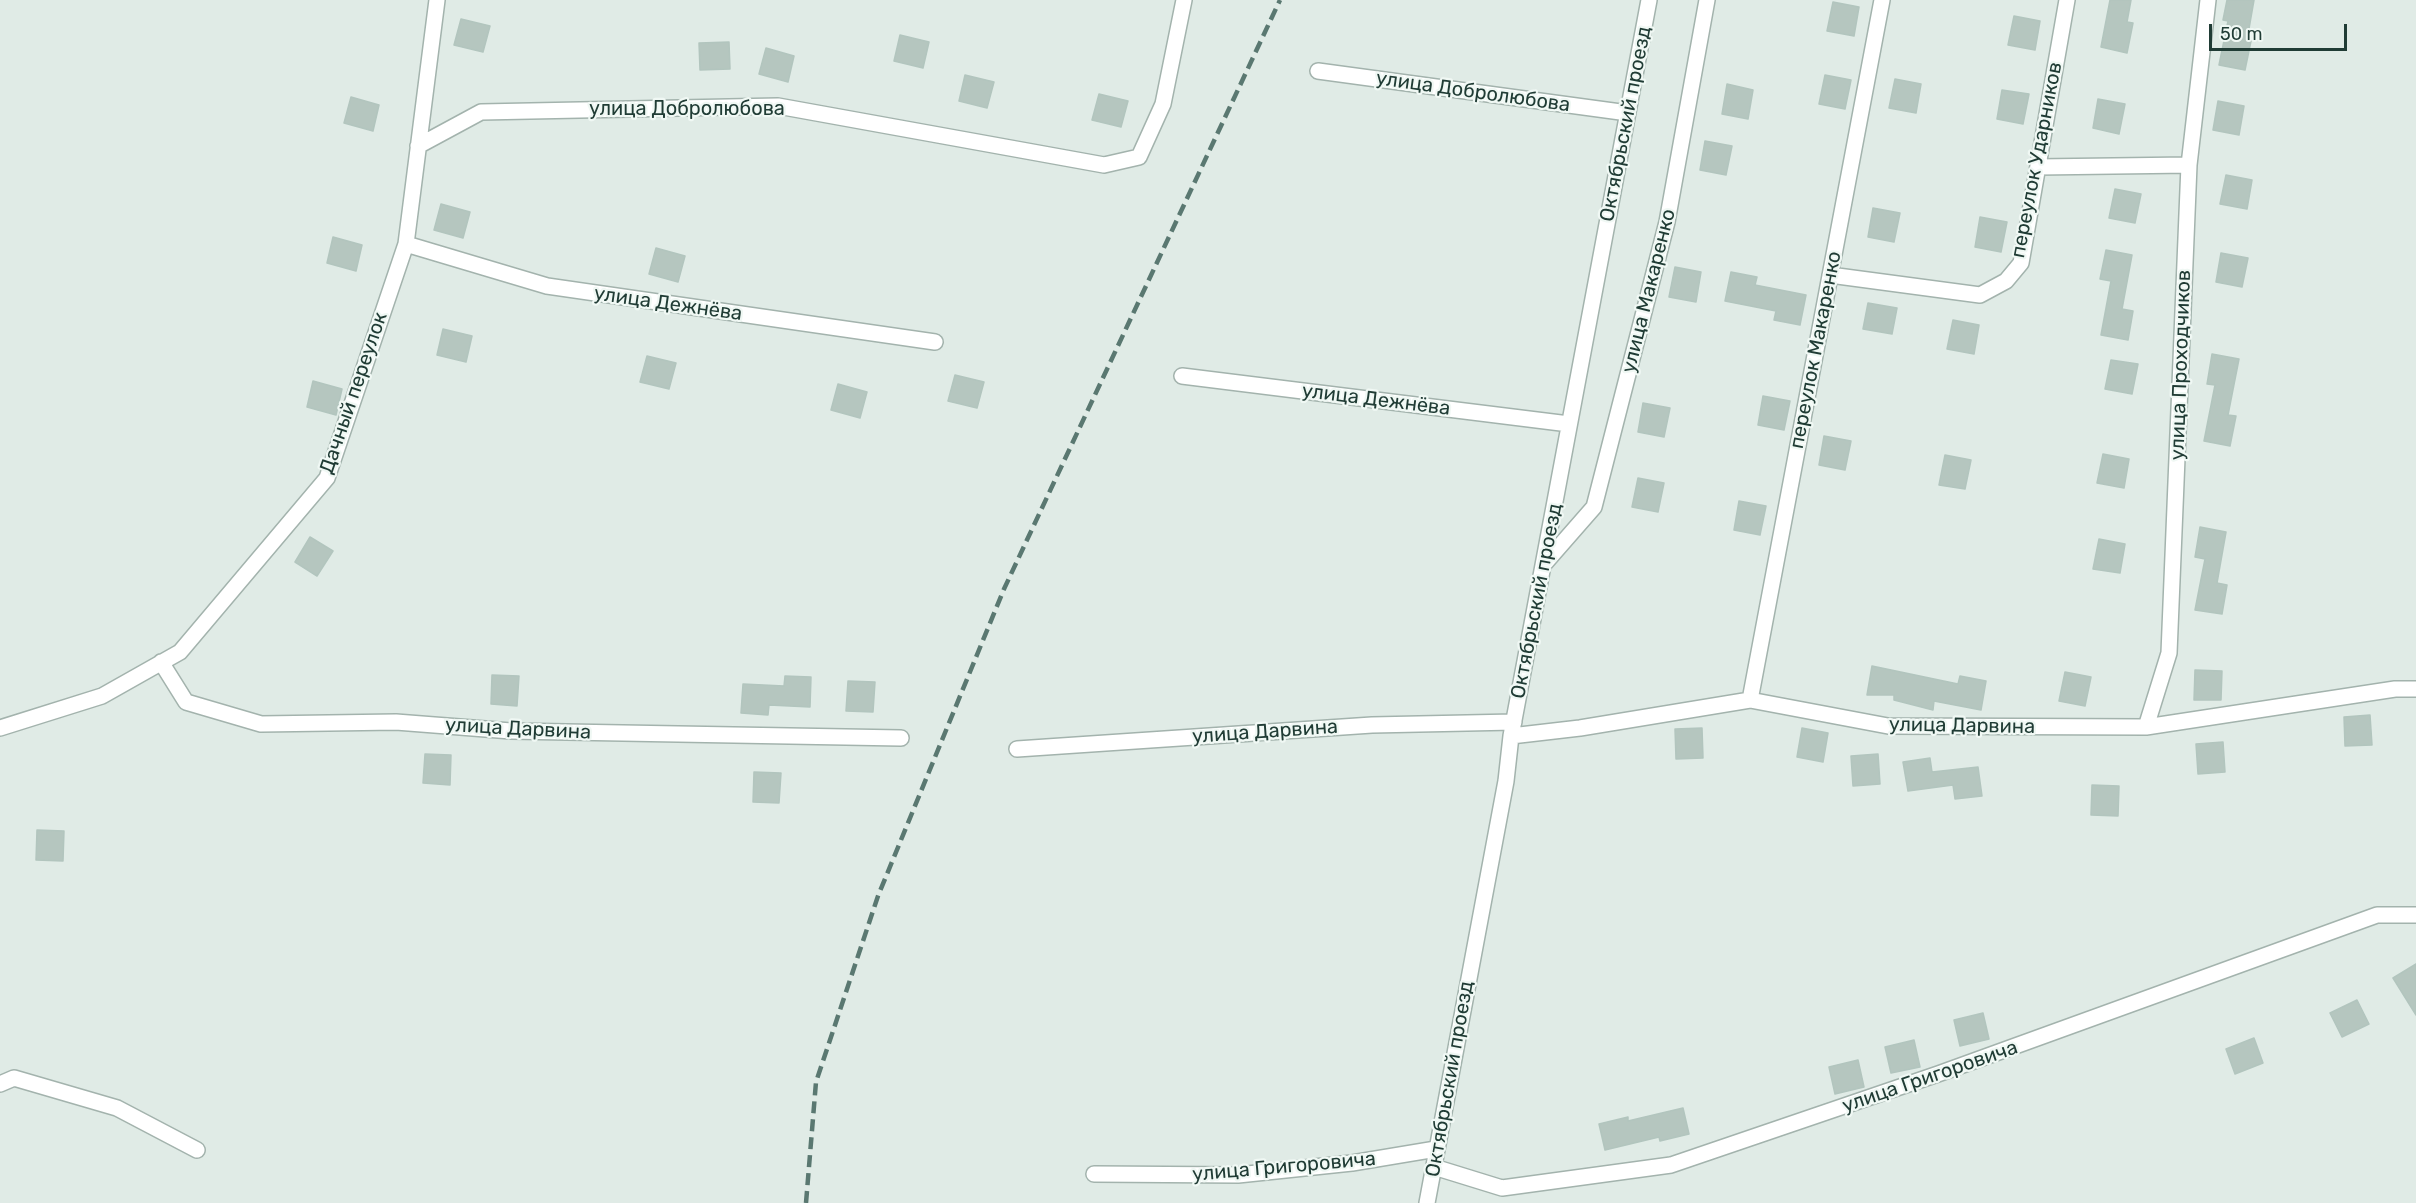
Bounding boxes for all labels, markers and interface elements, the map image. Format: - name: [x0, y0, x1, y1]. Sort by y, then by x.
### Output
- scale bar: [2212, 12, 2350, 50]
- text: 50 m: [2220, 23, 2263, 45]
- street label: Октябрьский проезд: [1595, 24, 1657, 224]
- street label: переулок Ударников: [2006, 60, 2068, 260]
- street label: улица Добролюбова: [1374, 66, 1572, 118]
- street label: улица Добролюбова: [589, 97, 785, 121]
- street label: улица Макаренко: [1617, 207, 1681, 375]
- street label: переулок Макаренко: [1785, 249, 1847, 451]
- street label: улица Проходчиков: [2166, 269, 2196, 461]
- street label: улица Дежнёва: [592, 282, 744, 326]
- street label: Дачный переулок: [315, 309, 393, 477]
- street label: улица Дежнёва: [1300, 379, 1452, 421]
- street label: Октябрьский проезд: [1506, 501, 1568, 701]
- street label: улица Дарвина: [444, 713, 592, 745]
- street label: улица Дарвина: [1889, 713, 2035, 739]
- street label: улица Дарвина: [1191, 715, 1339, 749]
- street label: Октябрьский проезд: [1421, 979, 1479, 1179]
- street label: улица Григоровича: [1839, 1036, 2021, 1118]
- street label: улица Григоровича: [1191, 1147, 1377, 1187]

